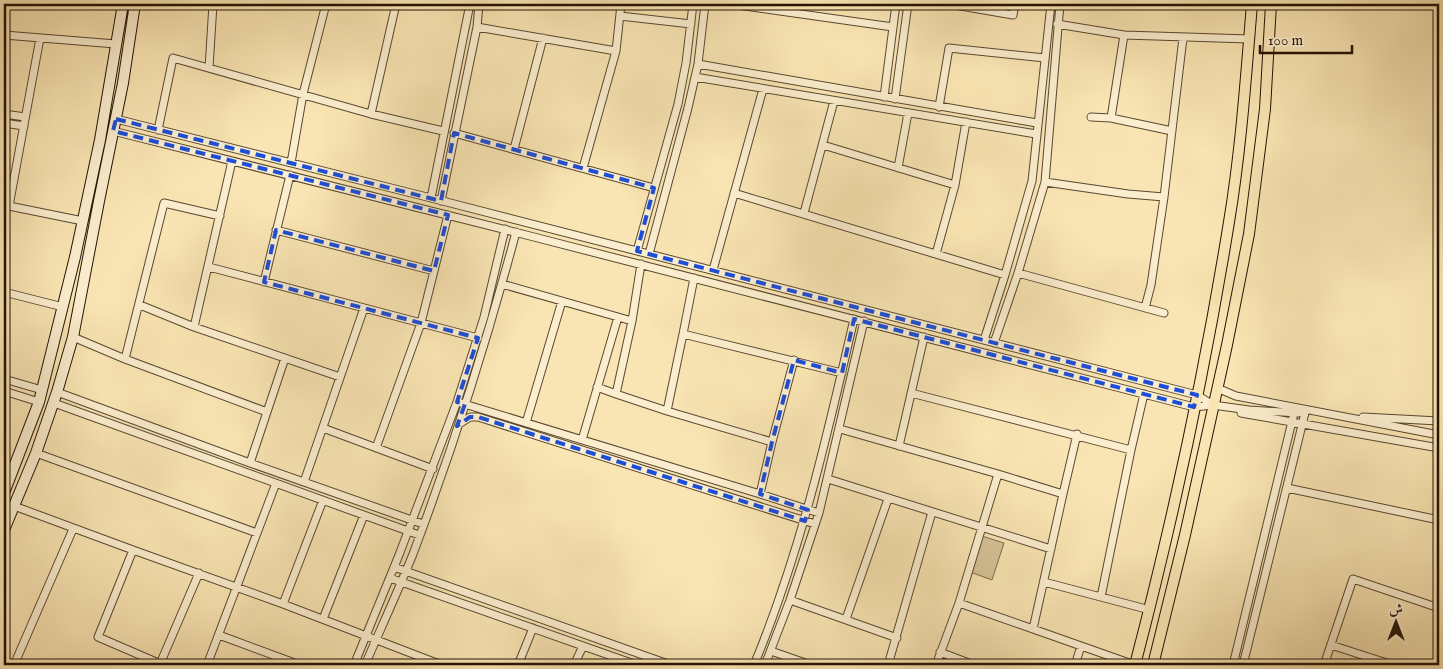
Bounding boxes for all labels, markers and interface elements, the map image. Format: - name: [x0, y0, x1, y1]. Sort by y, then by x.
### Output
- scale bar: [1260, 22, 1353, 54]
- text: 100 m: [1268, 31, 1304, 50]
- north arrow: [1370, 596, 1420, 646]
- text: ش: [1389, 601, 1403, 619]

